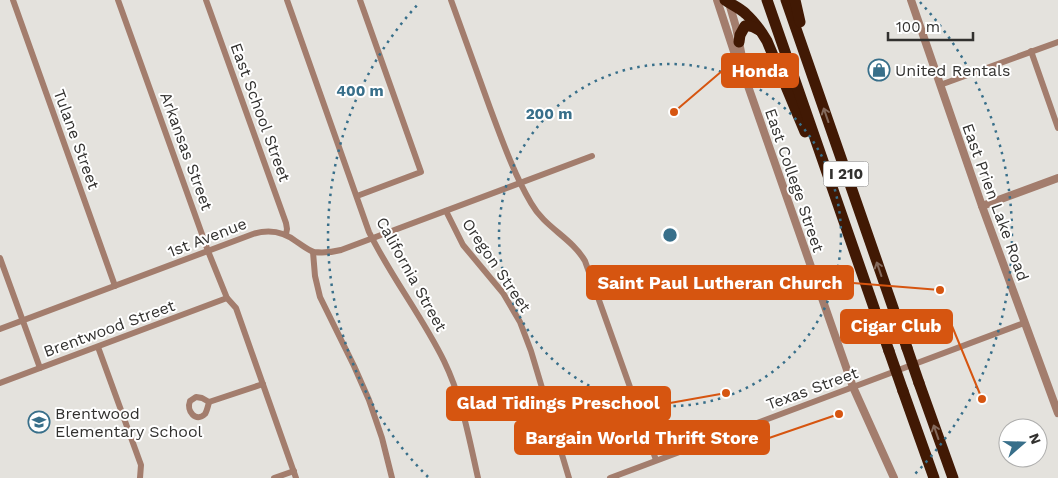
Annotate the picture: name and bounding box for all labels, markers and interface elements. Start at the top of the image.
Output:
scale bar [888,10,973,42]
text: 100 m [896,18,940,36]
street label: East School Street [227,40,295,184]
callout: Honda [722,54,798,87]
shop icon: United Rentals [867,58,891,82]
text: Honda [732,60,789,81]
place label: United Rentals [895,61,1010,80]
text: 400 m [336,82,384,100]
street label: Tulane Street [50,86,104,192]
street label: Arkansas Street [156,89,217,213]
text: 200 m [526,105,572,123]
street label: East College Street [761,106,828,255]
one-way arrow [821,108,830,123]
street label: East Prien Lake Road [958,121,1033,283]
road number: I 210 [824,162,868,186]
street label: 1st Avenue [165,214,249,261]
street label: California Street [372,214,451,335]
street label: Oregon Street [458,215,535,316]
centre of rings [661,226,679,244]
one-way arrow [874,261,884,277]
callout: Saint Paul Lutheran Church [587,266,853,299]
text: Saint Paul Lutheran Church [597,272,843,293]
street label: Brentwood Street [41,296,178,361]
callout: Cigar Club [841,310,952,343]
text: Cigar Club [850,315,942,336]
street label: Texas Street [764,363,861,414]
callout: Glad Tidings Preschool [447,387,670,420]
text: Glad Tidings Preschool [456,392,660,413]
place label: Brentwood Elementary School [55,404,203,441]
school or university icon: Brentwood Elementary School [27,410,51,434]
north arrow [998,418,1048,468]
callout: Bargain World Thrift Store [515,421,769,454]
one-way arrow [931,424,941,440]
text: Bargain World Thrift Store [525,427,759,448]
text: N [1026,431,1045,446]

